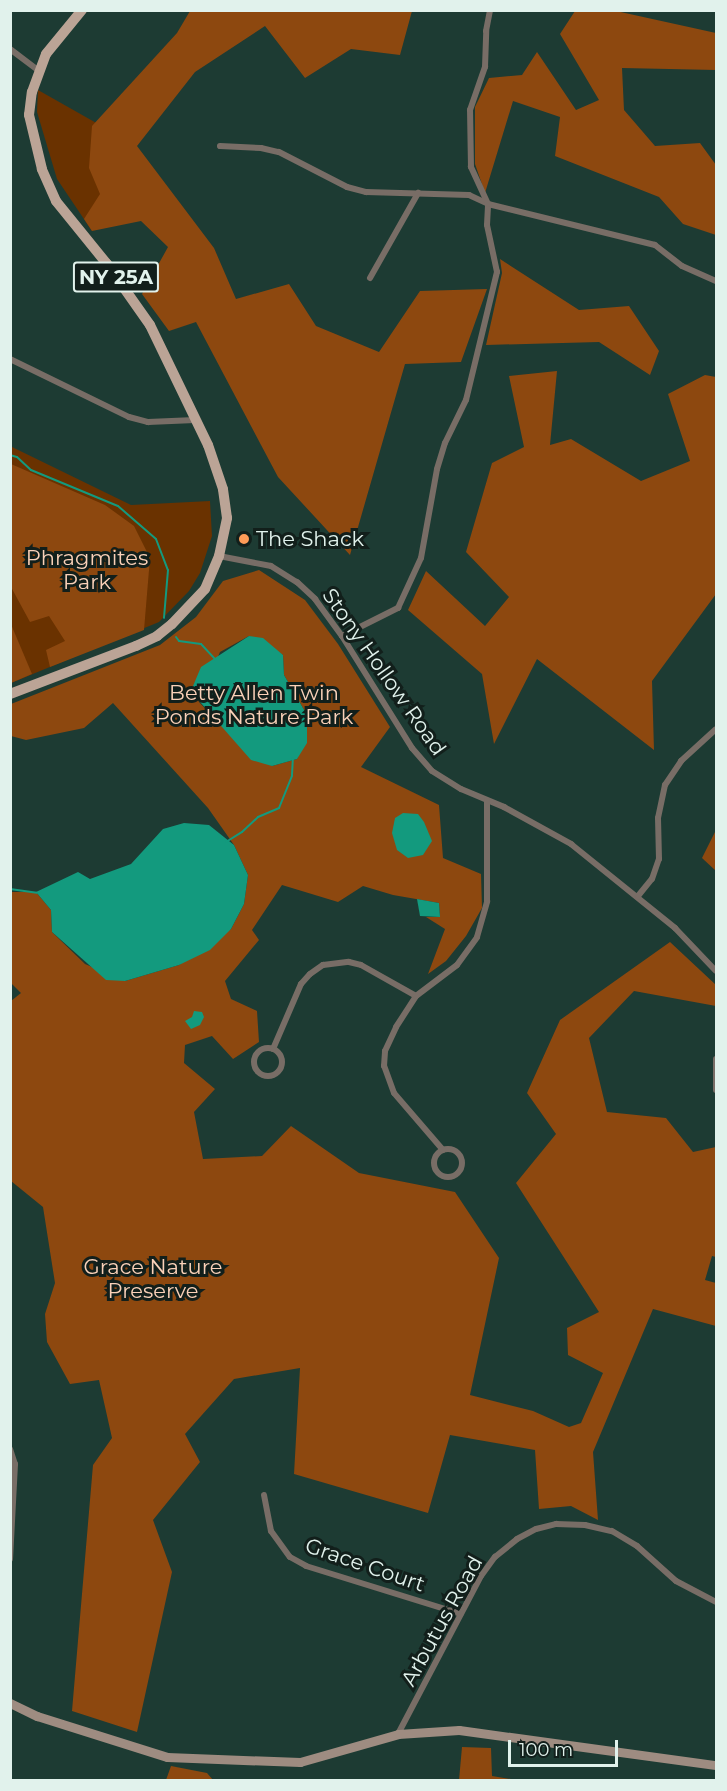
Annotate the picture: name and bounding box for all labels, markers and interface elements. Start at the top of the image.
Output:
road number: NY 25A [72,260,160,294]
place label: The Shack [256,526,364,552]
marker: The Shack [237,532,251,546]
park label: Phragmites Park [26,545,148,595]
street label: Stony Hollow Road [317,584,451,760]
park label: Betty Allen Twin Ponds Nature Park [155,680,353,730]
park label: Grace Nature Preserve [84,1254,222,1304]
street label: Grace Court [302,1533,428,1597]
street label: Arbutus Road [396,1551,488,1691]
scale bar [511,1728,620,1766]
text: 100 m [519,1739,573,1761]

